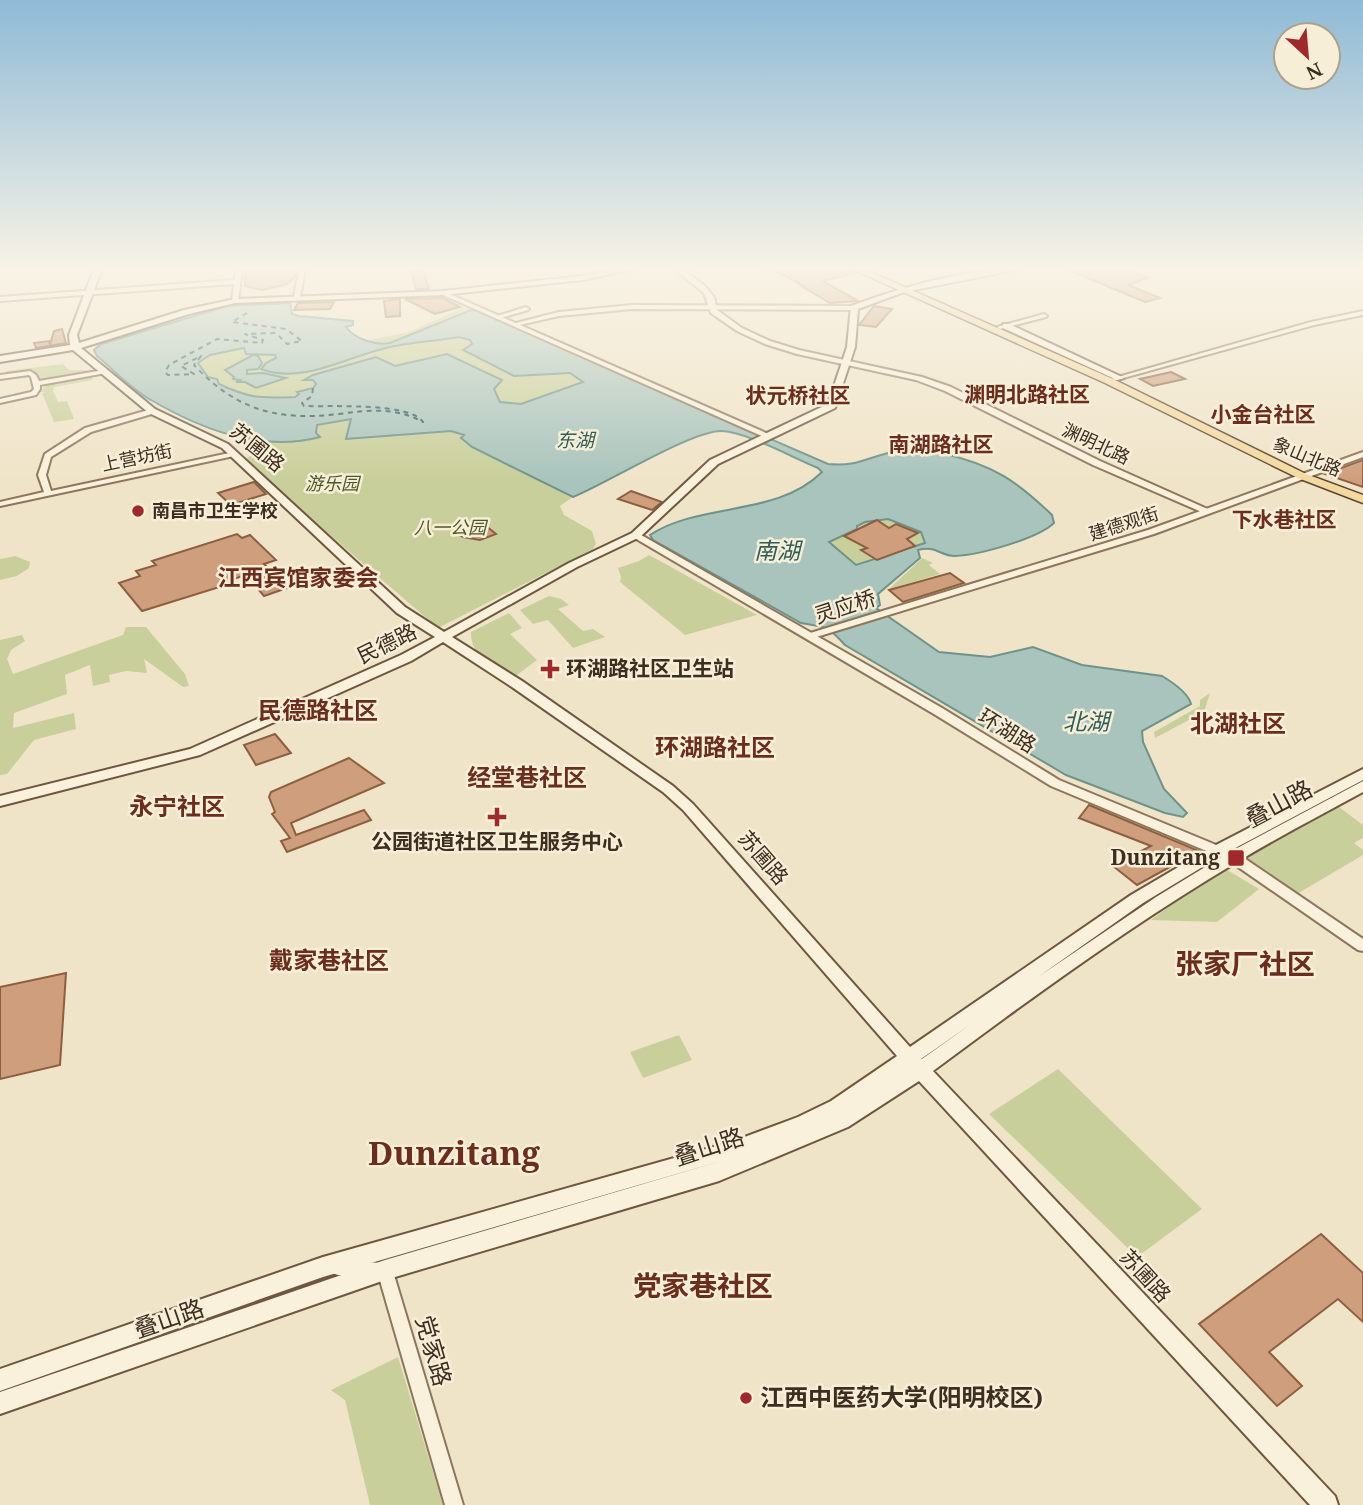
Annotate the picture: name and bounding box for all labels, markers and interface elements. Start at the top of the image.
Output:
north arrow [1272,21,1342,91]
text: N [1302,56,1327,86]
district label: 渊明北路社区 [964,380,1090,408]
district label: 状元桥社区 [746,381,851,409]
district label: 小金台社区 [1211,400,1316,428]
street label: 苏圃路 [224,417,291,478]
street label: 渊明北路 [1059,417,1134,469]
water label: 东湖 [556,427,597,453]
district label: 南湖路社区 [889,430,994,458]
street label: 象山北路 [1270,431,1345,481]
street label: 上营坊街 [99,438,175,476]
park label: 游乐园 [305,471,362,495]
place label: 南昌市卫生学校 [152,498,278,522]
street label: 建德观街 [1086,501,1162,546]
marker: 南昌市卫生学校 [130,503,146,519]
district label: 下水巷社区 [1232,505,1337,533]
park label: 八一公园 [414,515,489,539]
water label: 南湖 [754,534,803,566]
district label: 江西宾馆家委会 [218,561,379,593]
street label: 灵应桥 [810,583,879,629]
street label: 民德路 [352,617,421,669]
place label: 环湖路社区卫生站 [566,654,734,682]
marker: 环湖路社区卫生站 [540,659,560,679]
district label: 民德路社区 [258,693,378,726]
street label: 环湖路 [973,702,1042,759]
water label: 北湖 [1063,705,1112,737]
district label: 北湖社区 [1190,706,1286,739]
district label: 环湖路社区 [655,730,775,763]
district label: 经堂巷社区 [467,760,587,793]
street label: 叠山路 [1239,771,1318,834]
district label: 永宁社区 [129,789,225,822]
marker: 公园街道社区卫生服务中心 [487,807,507,827]
street label: 苏圃路 [733,824,795,890]
place label: 公园街道社区卫生服务中心 [371,827,623,855]
place label: Dunzitang [1111,843,1220,871]
marker: Dunzitang [1226,848,1246,868]
district label: 戴家巷社区 [269,943,389,976]
district label: 张家厂社区 [1175,944,1315,982]
street label: 叠山路 [669,1119,748,1172]
district label: Dunzitang [368,1130,541,1175]
street label: 苏圃路 [1114,1243,1177,1308]
district label: 党家巷社区 [633,1266,773,1304]
street label: 叠山路 [129,1290,208,1345]
street label: 党家路 [409,1311,460,1390]
place label: 江西中医药大学(阳明校区) [760,1380,1043,1413]
marker: 江西中医药大学(阳明校区) [738,1390,754,1406]

